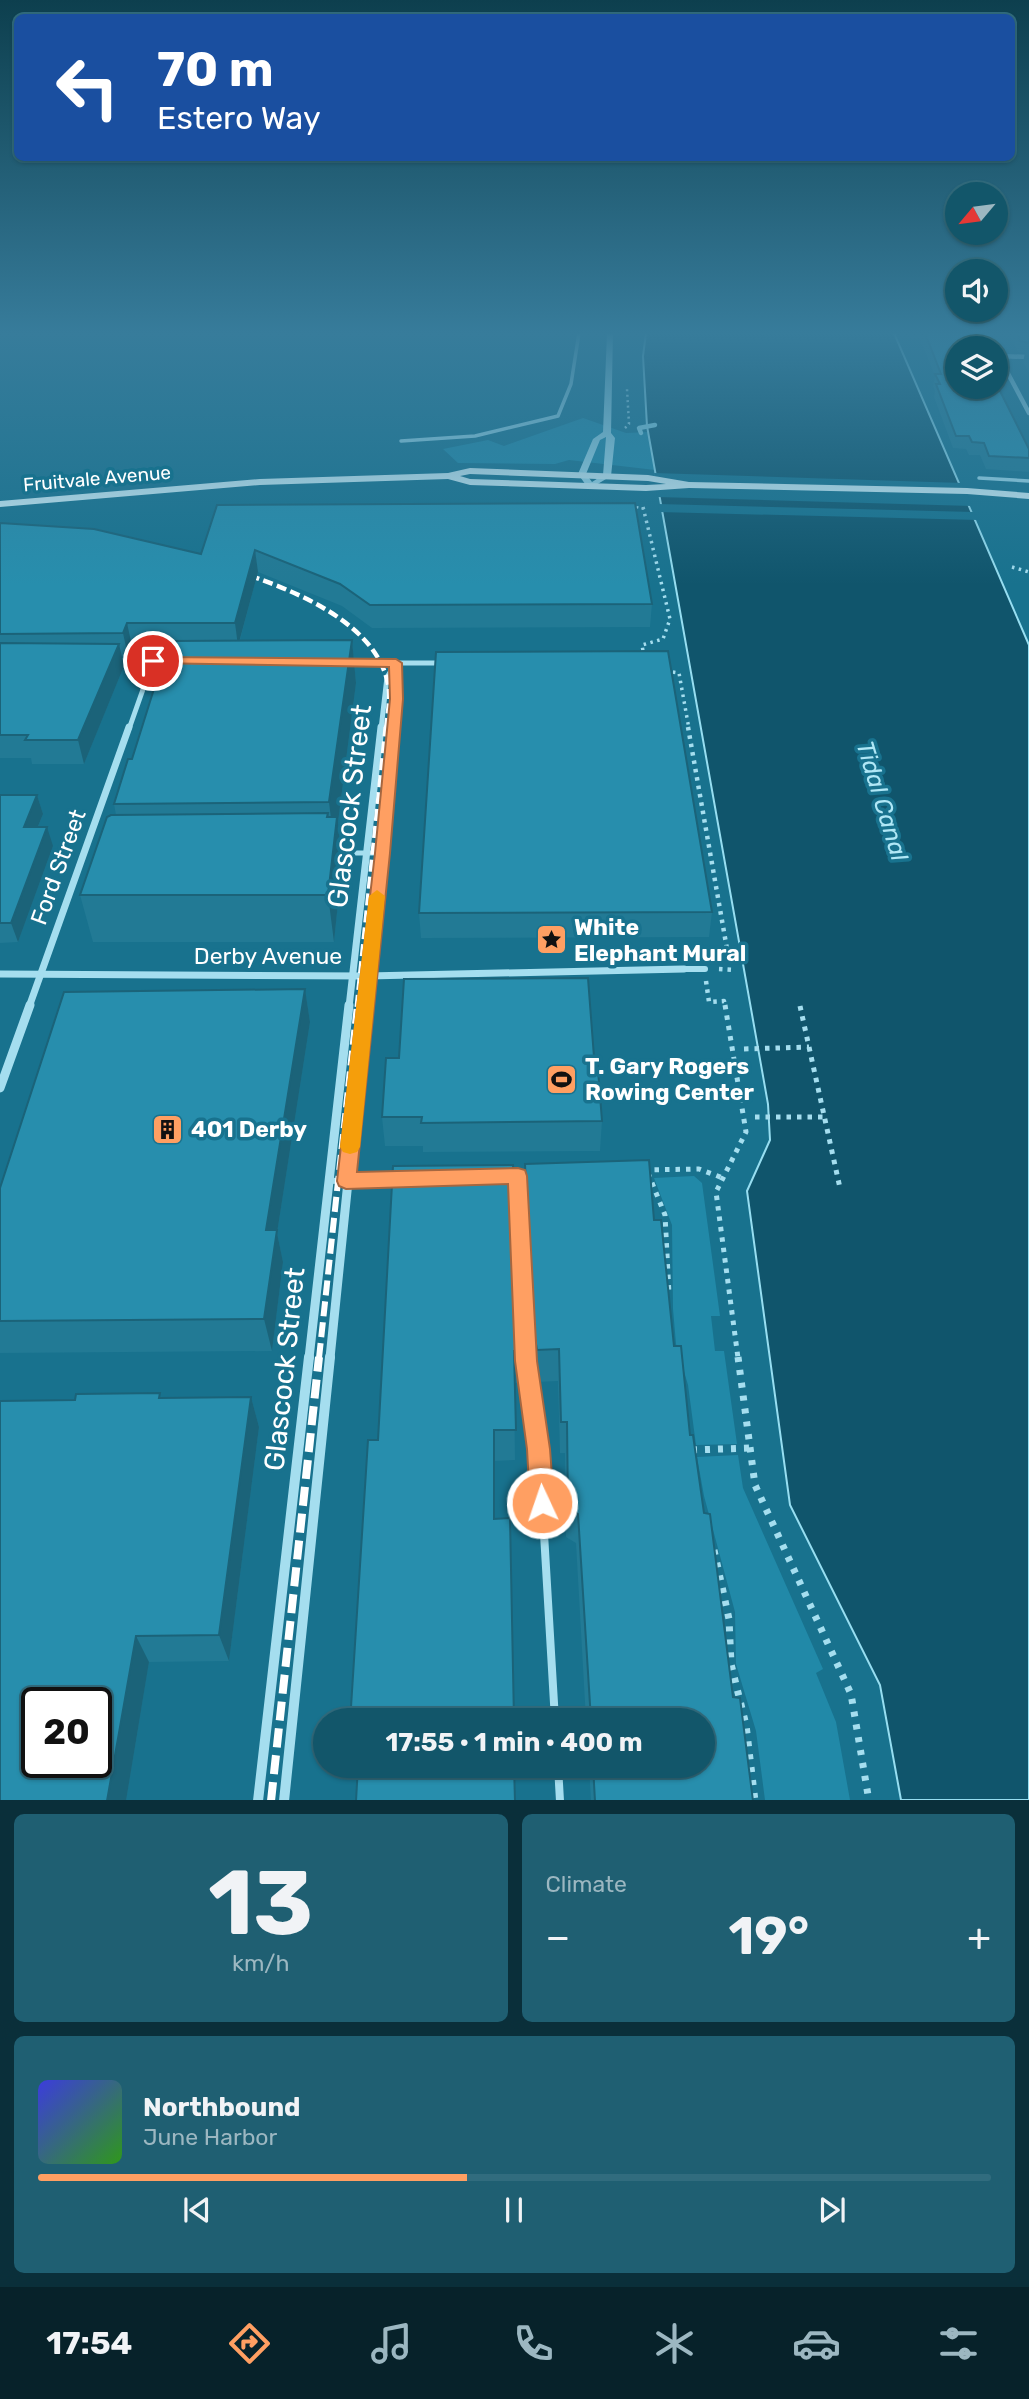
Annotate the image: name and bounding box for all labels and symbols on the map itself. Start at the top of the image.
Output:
north arrow [945,182,1008,245]
street label: Fruitvale Avenue [22,461,172,496]
pin [123,631,183,691]
street label: Glascock Street [321,702,378,910]
water label: Tidal Canal [851,738,914,865]
street label: Ford Street [24,806,92,928]
place label: White Elephant Mural [574,913,746,967]
place icon: White Elephant Mural [534,923,568,957]
street label: Derby Avenue [194,942,342,970]
place label: T. Gary Rogers Rowing Center [585,1052,754,1106]
sports icon: T. Gary Rogers Rowing Center [545,1062,579,1096]
building icon: 401 Derby [151,1112,185,1146]
place label: 401 Derby [191,1115,307,1143]
street label: Glascock Street [257,1266,312,1473]
position arrow [505,1466,579,1540]
speed limit sign: 20 [21,1687,112,1778]

